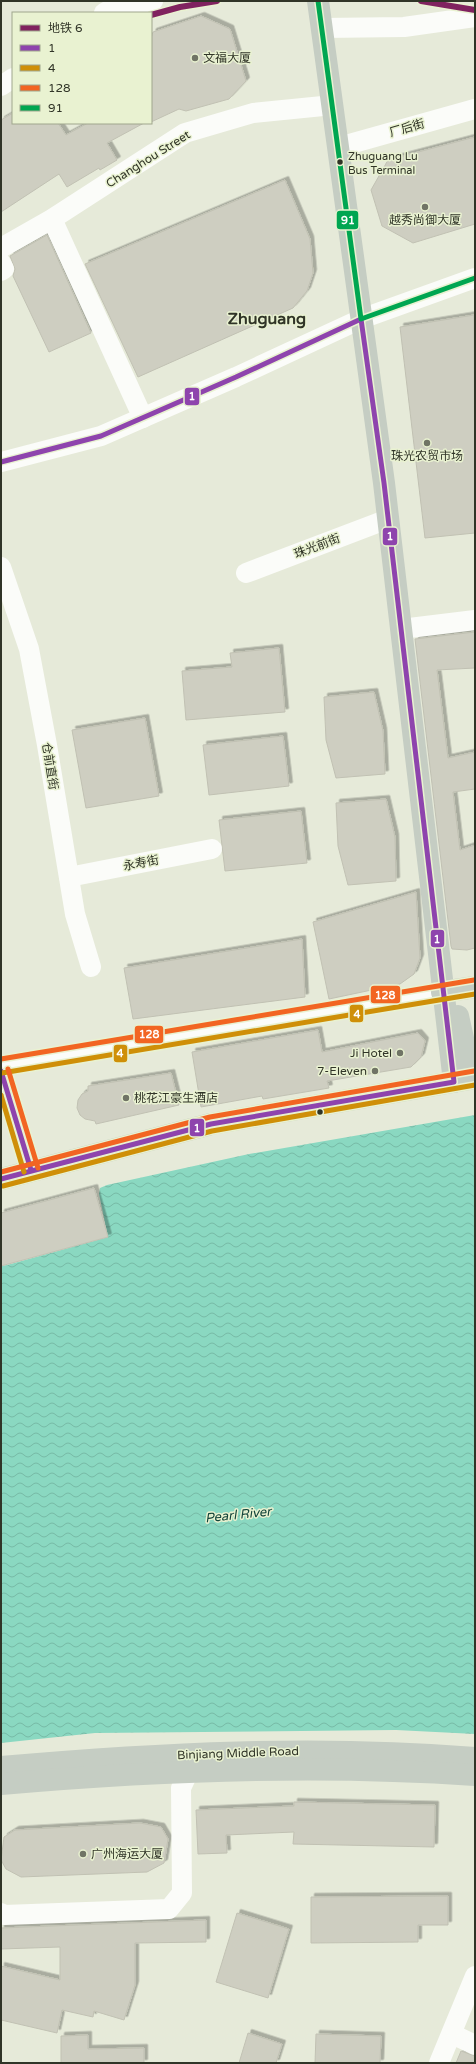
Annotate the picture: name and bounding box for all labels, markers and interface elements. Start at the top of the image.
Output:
legend [12,12,152,124]
text: 地铁 6 [48,21,83,35]
text: 1 [48,41,56,55]
place label: 文福大厦 [203,51,251,65]
marker: 文福大厦 [190,53,200,63]
text: 4 [48,61,56,75]
text: 128 [48,81,71,95]
text: 91 [48,101,63,115]
street label: 厂后街 [388,116,426,140]
street label: Changhou Street [103,127,193,191]
place label: Zhuguang Lu Bus Terminal [348,150,418,177]
marker: Zhuguang Lu Bus Terminal [335,157,345,167]
marker: 越秀尚御大厦 [420,202,430,212]
line badge: 91 [336,210,359,230]
place label: 越秀尚御大厦 [389,213,461,227]
text: 91 [341,214,355,227]
district label: Zhuguang [228,309,306,329]
line badge: 1 [184,387,200,406]
text: 1 [189,390,196,403]
marker: 珠光农贸市场 [422,438,432,448]
place label: 珠光农贸市场 [391,449,463,463]
line badge: 1 [382,527,398,546]
text: 1 [387,530,394,543]
street label: 珠光前街 [292,531,342,561]
street label: 仓前直街 [39,741,61,791]
street label: 永寿街 [122,853,160,873]
line badge: 1 [430,929,445,948]
text: 1 [434,933,441,946]
line badge: 128 [370,985,401,1004]
text: 128 [375,989,395,1002]
line badge: 4 [349,1004,364,1023]
text: 4 [354,1008,361,1021]
line badge: 128 [134,1025,164,1044]
text: 128 [139,1028,159,1041]
line badge: 4 [113,1044,128,1063]
place label: Ji Hotel [350,1046,392,1060]
text: 4 [117,1047,124,1060]
marker: Ji Hotel [395,1048,405,1058]
place label: 7-Eleven [317,1064,367,1078]
marker: 7-Eleven [370,1066,380,1076]
place label: 桃花江豪生酒店 [134,1091,218,1105]
marker: 桃花江豪生酒店 [121,1093,131,1103]
unlabelled marker [315,1107,325,1117]
line badge: 1 [189,1118,205,1137]
text: 1 [194,1122,201,1135]
water label: Pearl River [204,1503,274,1526]
street label: Binjiang Middle Road [177,1744,299,1762]
place label: 广州海运大厦 [91,1847,163,1861]
marker: 广州海运大厦 [78,1849,88,1859]

